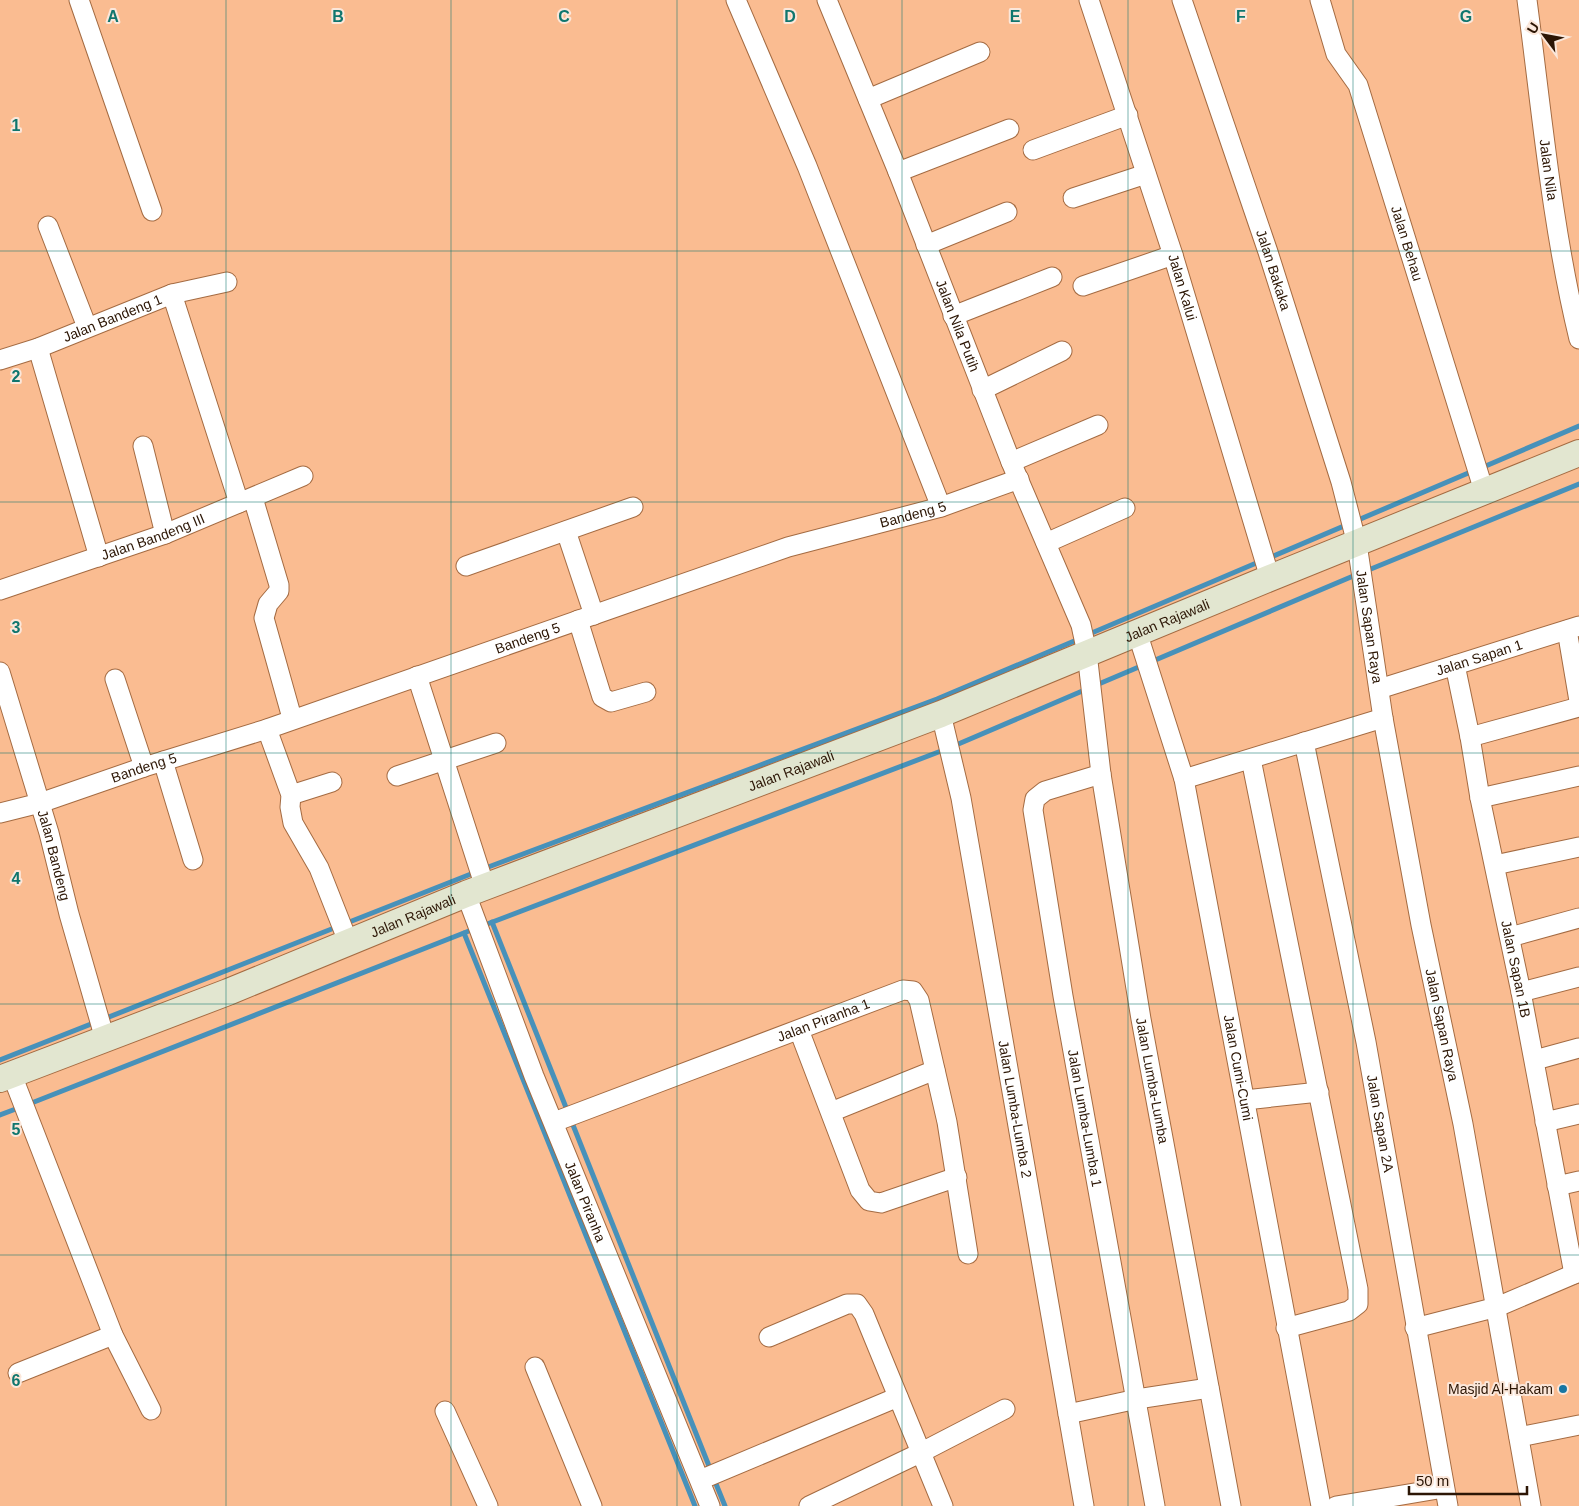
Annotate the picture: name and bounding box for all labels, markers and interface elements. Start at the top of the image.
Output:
text: A [107,8,119,25]
text: B [332,8,344,25]
text: C [558,8,570,25]
text: D [784,8,796,25]
text: E [1010,8,1021,25]
text: F [1236,8,1246,25]
text: G [1460,8,1472,25]
north arrow [1519,10,1569,60]
text: U [1524,20,1542,37]
text: 1 [12,117,21,134]
street label: Jalan Nila [1536,138,1561,202]
street label: Jalan Behau [1388,204,1426,283]
street label: Jalan Bakaka [1253,227,1294,313]
street label: Jalan Kalui [1165,252,1200,322]
street label: Jalan Nila Putih [933,277,983,374]
street label: Jalan Bandeng 1 [61,291,164,345]
text: 2 [12,368,21,385]
street label: Bandeng 5 [878,498,948,531]
street label: Jalan Bandeng III [99,510,207,563]
street label: Jalan Sapan Raya [1353,569,1386,685]
street label: Jalan Rajawali [1122,596,1212,645]
text: 3 [12,619,21,636]
street label: Bandeng 5 [493,619,562,657]
street label: Jalan Sapan 1 [1434,636,1524,679]
street label: Jalan Rajawali [746,747,836,794]
street label: Bandeng 5 [109,749,179,786]
street label: Jalan Bandeng [34,808,73,902]
text: 4 [12,870,21,887]
street label: Jalan Rajawali [368,891,458,940]
street label: Jalan Sapan 1B [1498,919,1534,1019]
street label: Jalan Sapan Raya [1422,967,1462,1083]
street label: Jalan Piranha 1 [775,995,872,1045]
street label: Jalan Cumi-Cumi [1221,1013,1256,1122]
street label: Jalan Lumba-Lumba [1133,1016,1172,1145]
street label: Jalan Lumba-Lumba 2 [995,1039,1035,1179]
street label: Jalan Lumba-Lumba 1 [1065,1048,1105,1188]
street label: Jalan Sapan 2A [1364,1073,1397,1174]
text: 5 [12,1121,21,1138]
street label: Jalan Piranha [562,1159,609,1244]
text: 6 [12,1372,21,1389]
place label: Masjid Al-Hakam [1448,1381,1553,1397]
marker: Masjid Al-Hakam [1557,1383,1569,1395]
scale bar [1409,1464,1526,1496]
text: 50 m [1416,1472,1449,1489]

